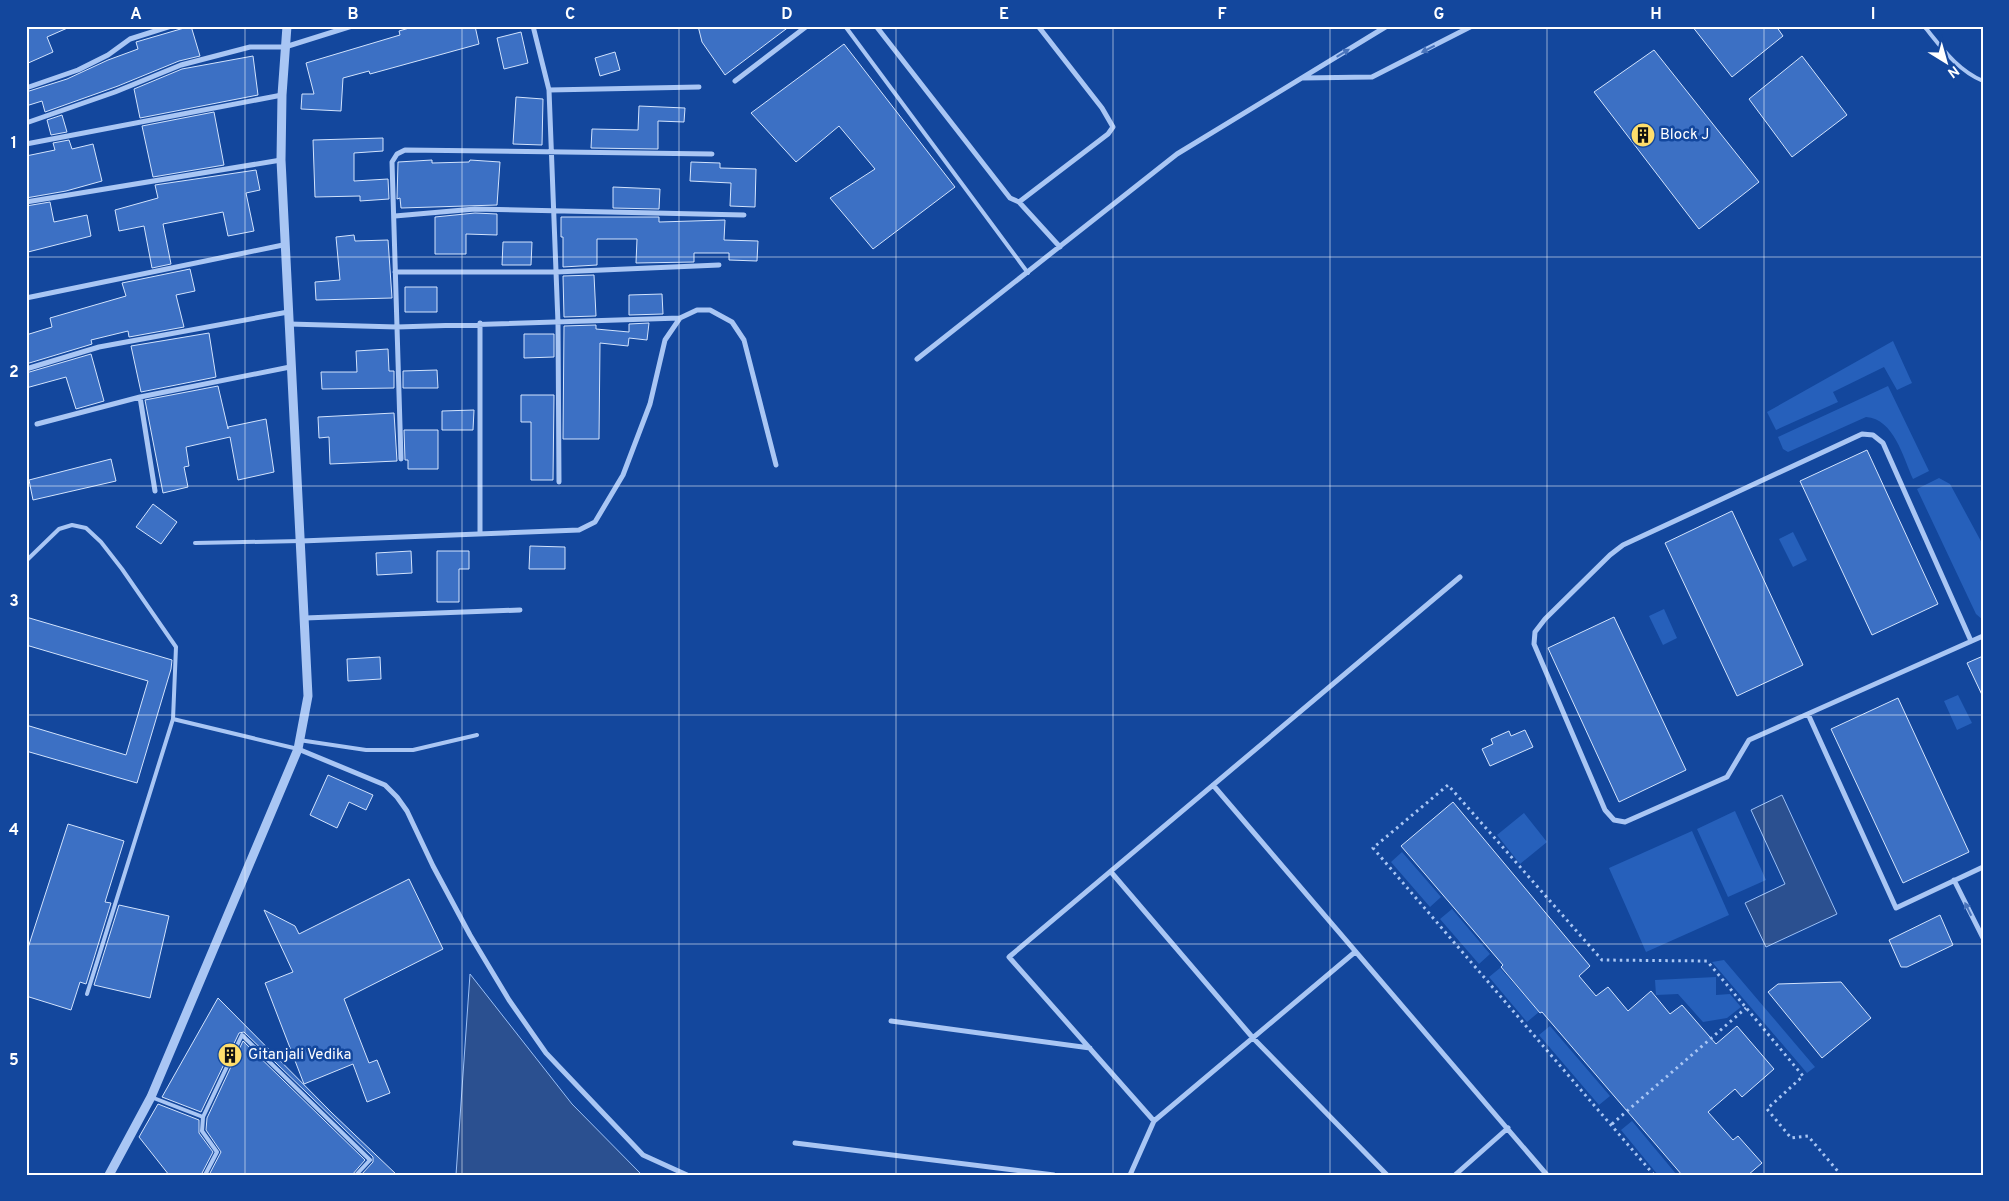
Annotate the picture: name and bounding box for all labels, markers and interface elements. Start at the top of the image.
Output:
text: A [130,5,142,25]
text: B [347,5,359,25]
text: C [565,5,575,25]
text: D [781,5,793,25]
text: E [999,5,1009,25]
text: F [1217,5,1227,25]
text: G [1434,5,1444,25]
text: H [1650,5,1662,25]
text: I [1871,5,1875,25]
north arrow [1922,38,1972,88]
one-way arrow [1421,45,1436,53]
one-way arrow [1337,49,1350,58]
text: N [1944,61,1962,81]
building icon: Block J [1630,122,1656,148]
place label: Block J [1660,126,1710,145]
text: 1 [11,134,17,154]
text: 2 [9,363,19,383]
text: 3 [9,592,19,612]
text: 4 [9,821,19,841]
one-way arrow [1964,902,1972,916]
building icon: Gitanjali Vedika [217,1042,243,1068]
place label: Gitanjali Vedika [248,1046,351,1065]
text: 5 [9,1051,19,1071]

